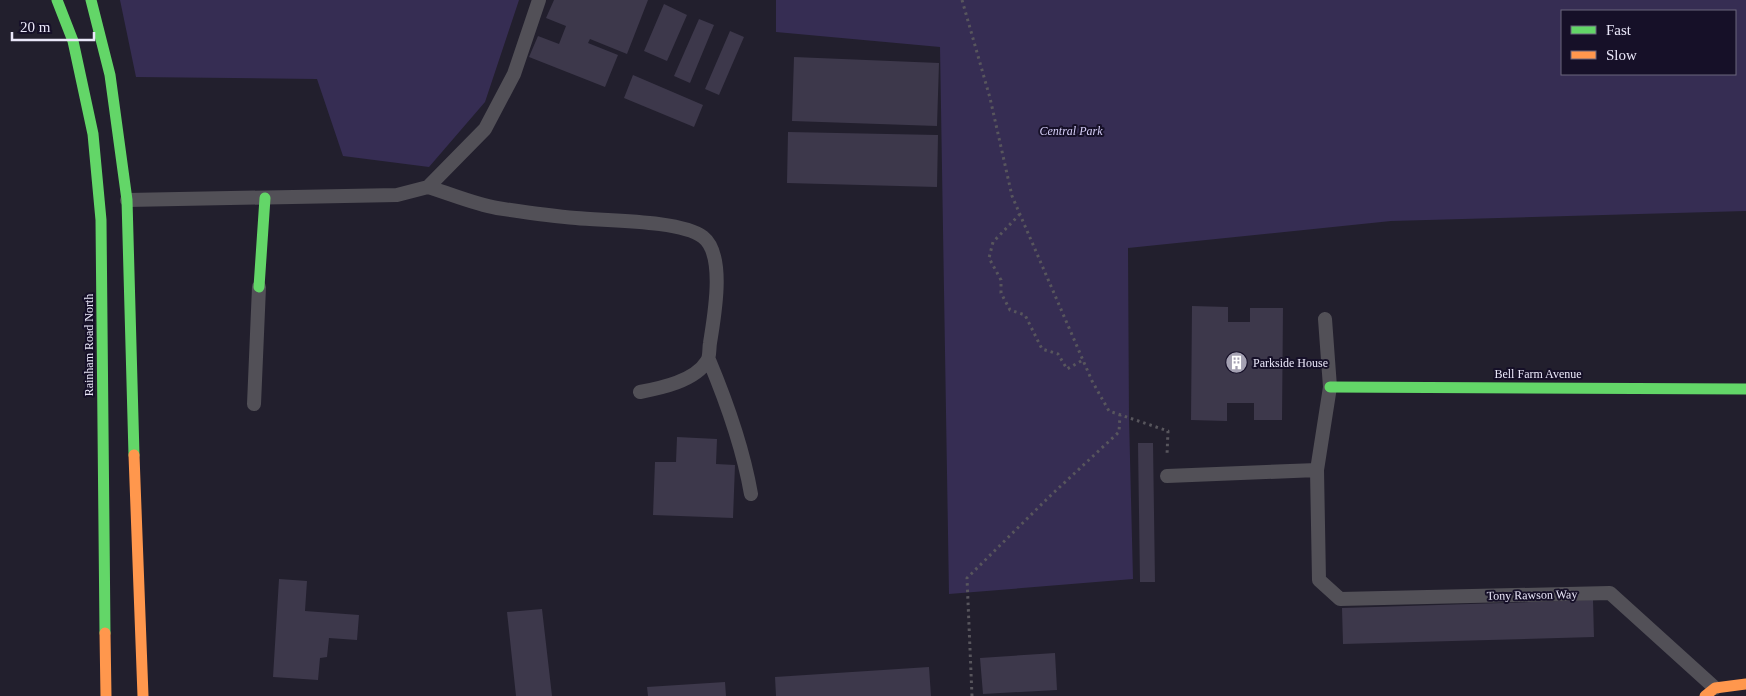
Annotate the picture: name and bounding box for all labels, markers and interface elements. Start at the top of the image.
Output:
scale bar [12,10,95,42]
legend [1561,10,1736,75]
text: 20 m [20,19,51,35]
text: Fast [1606,22,1632,38]
text: Slow [1606,47,1637,63]
park label: Central Park [1040,124,1103,138]
street label: Rainham Road North [82,294,96,396]
building icon: Parkside House [1225,351,1249,375]
place label: Parkside House [1253,356,1328,370]
street label: Bell Farm Avenue [1494,367,1582,381]
street label: Tony Rawson Way [1487,587,1577,603]

